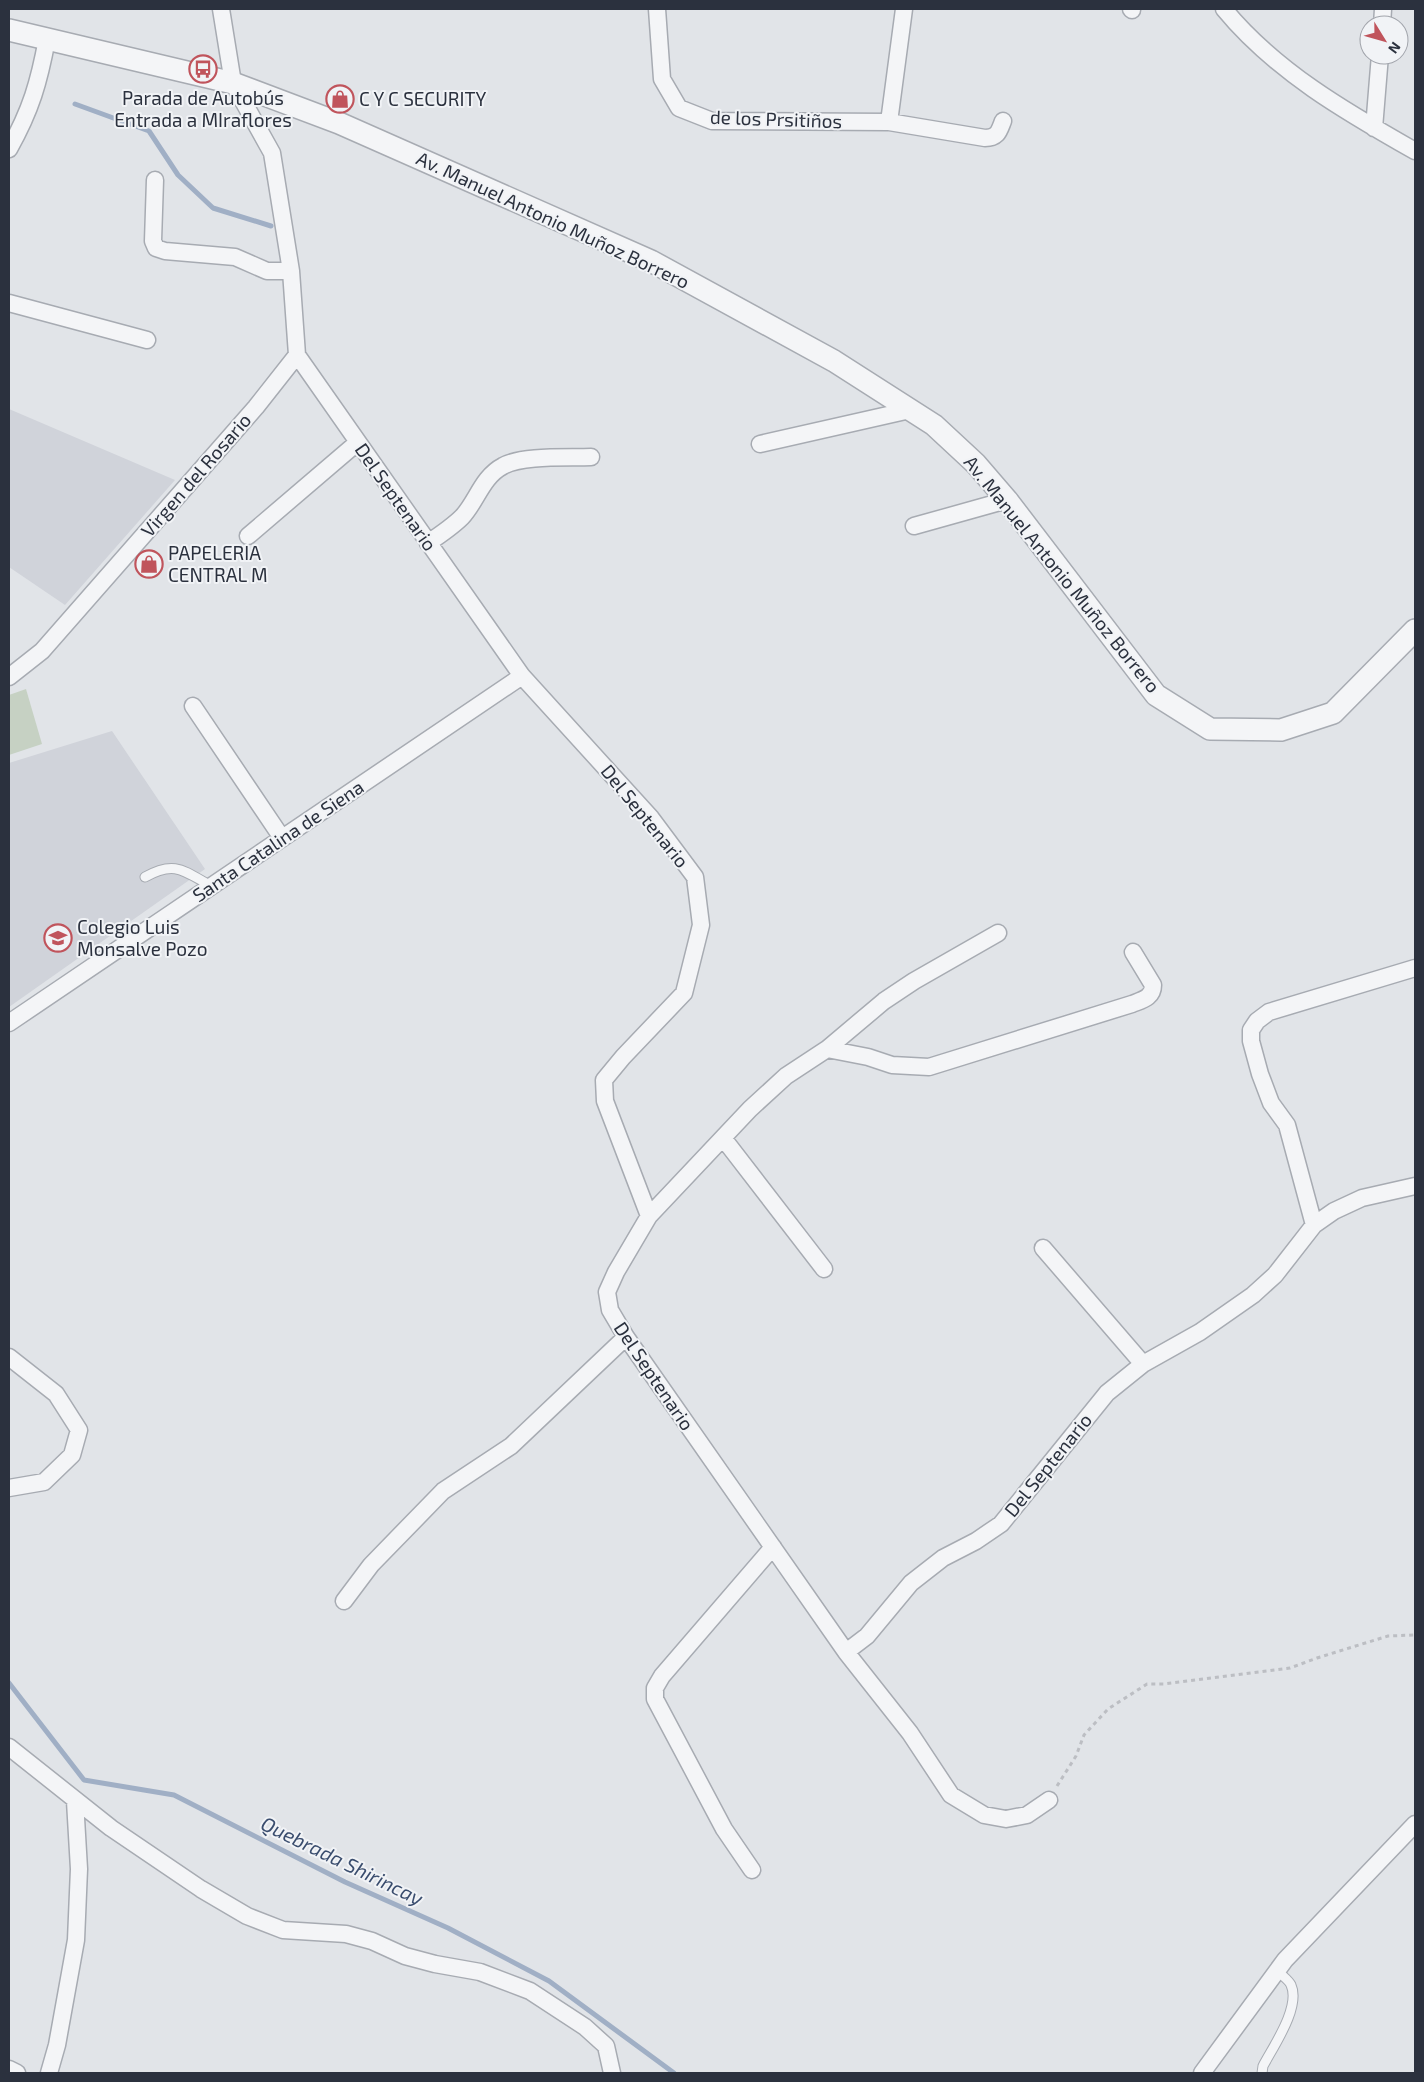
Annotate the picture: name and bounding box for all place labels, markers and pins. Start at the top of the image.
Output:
bus stop icon: Parada de Autobús Entrada a MIraflores [188,54,218,84]
shop icon: C Y C SECURITY [325,84,355,114]
place label: Parada de Autobús Entrada a MIraflores [114,86,292,131]
place label: C Y C SECURITY [359,87,487,110]
place label: PAPELERIA CENTRAL M [168,541,268,586]
shop icon: PAPELERIA CENTRAL M [134,549,164,579]
place label: Colegio Luis Monsalve Pozo [77,915,208,960]
school or university icon: Colegio Luis Monsalve Pozo [43,923,73,953]

